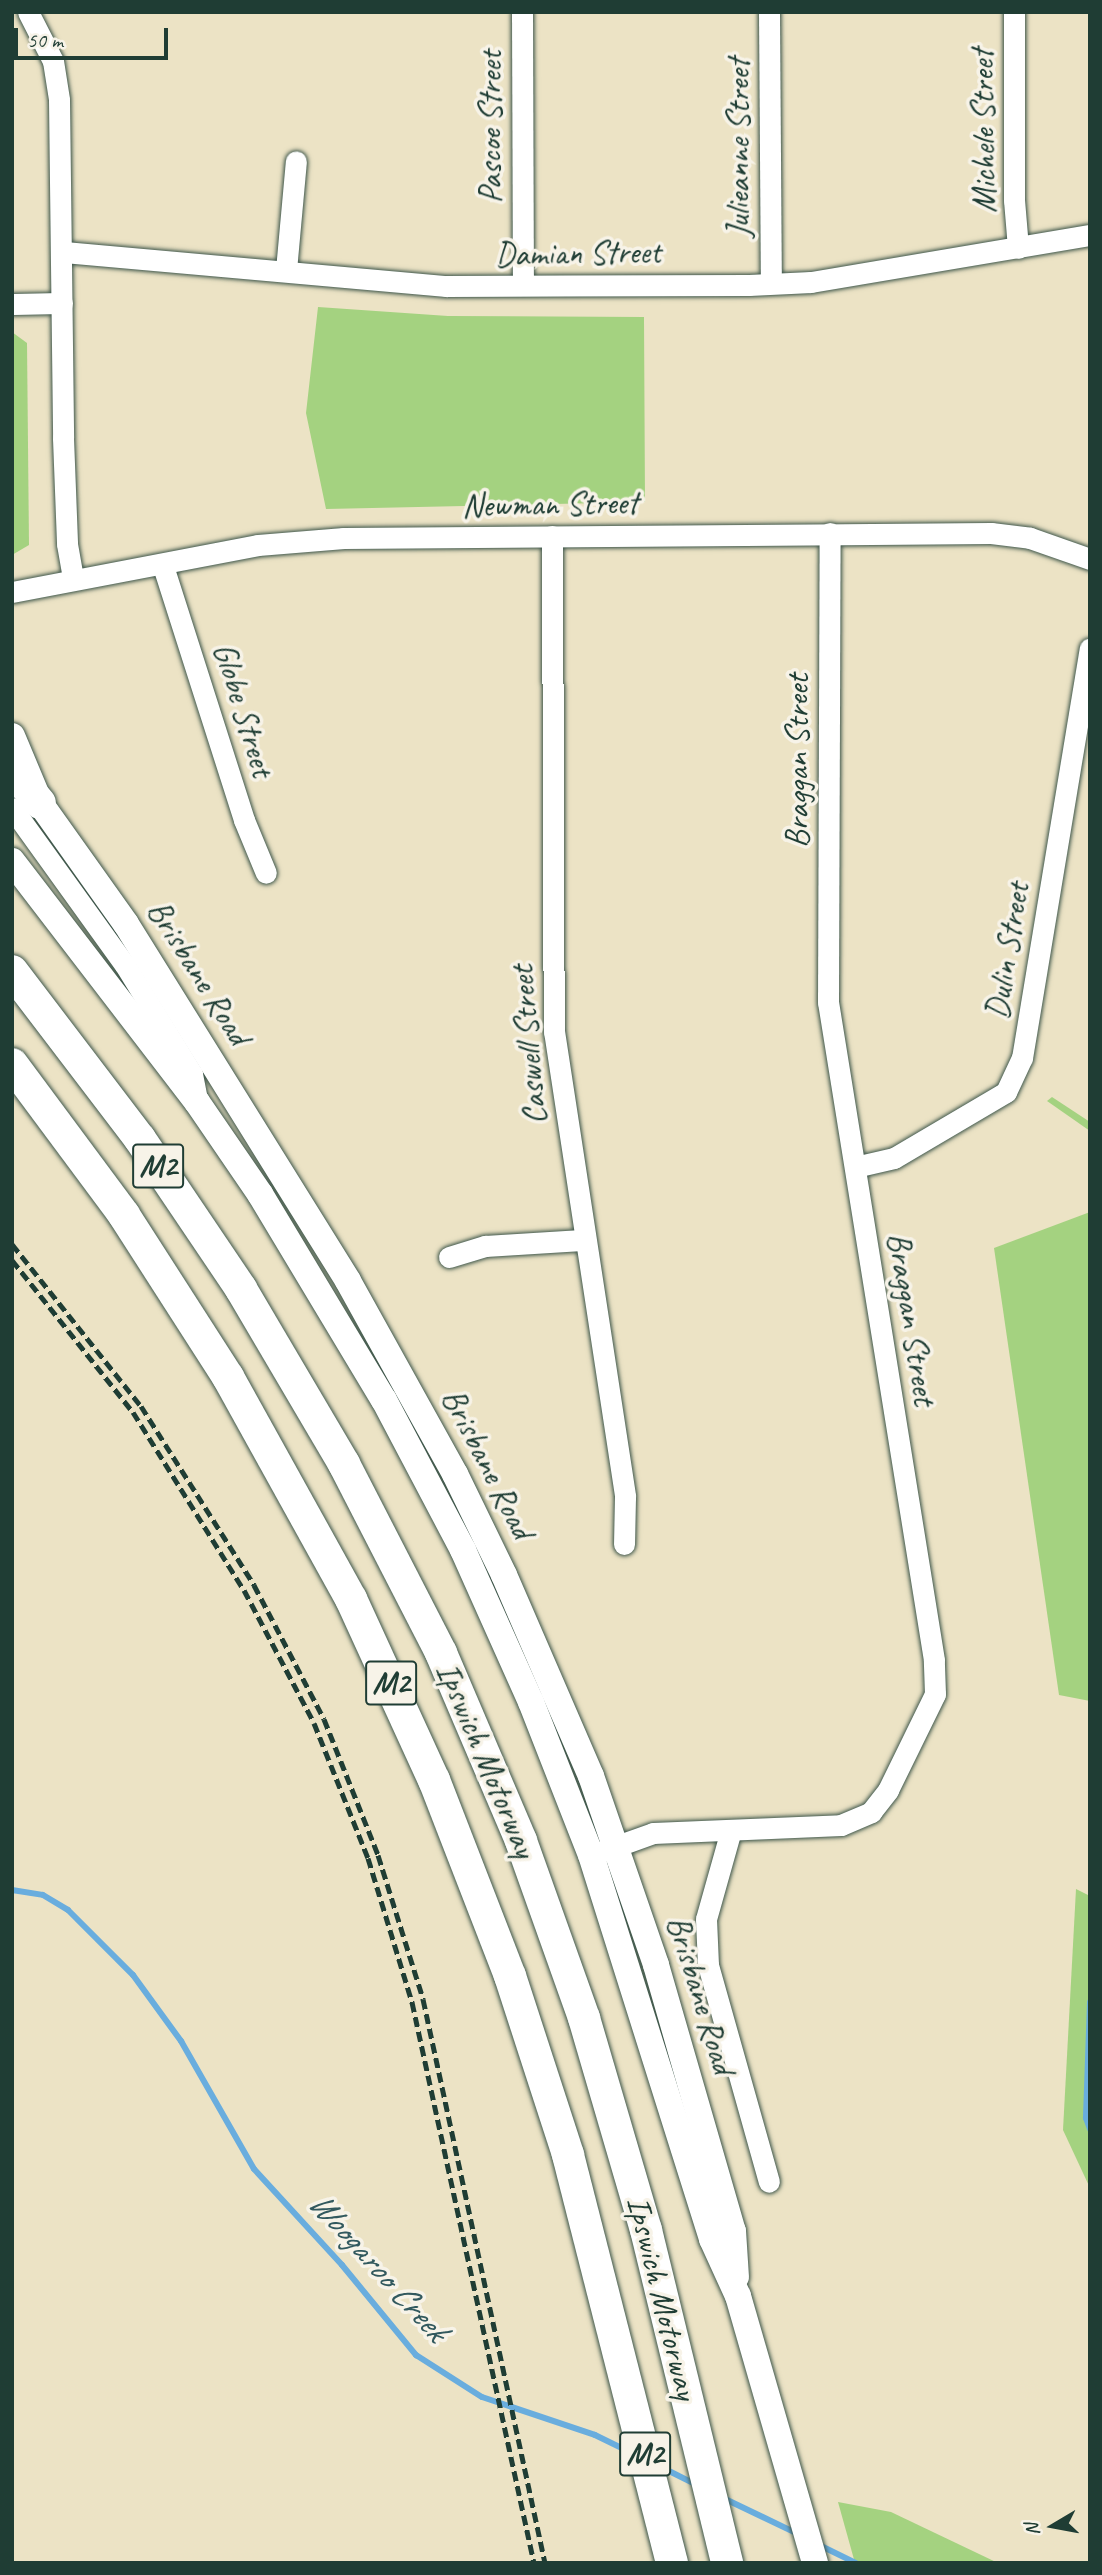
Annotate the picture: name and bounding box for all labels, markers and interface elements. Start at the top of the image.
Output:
scale bar [18,14,172,58]
text: 50 m [27,27,63,53]
street label: Michele Street [963,49,1005,213]
street label: Pascoe Street [471,50,511,204]
street label: Julieanne Street [719,58,759,238]
street label: Damian Street [494,233,662,275]
street label: Newman Street [462,484,638,526]
street label: Globe Street [204,638,282,782]
street label: Braggan Street [778,674,818,848]
street label: Dulin Street [978,880,1038,1022]
street label: Brisbane Road [138,893,258,1053]
street label: Caswell Street [502,964,556,1126]
road number: M2 [132,1138,184,1195]
street label: Braggan Street [878,1230,944,1408]
street label: Brisbane Road [432,1382,542,1546]
road number: M2 [365,1654,417,1712]
street label: Ipswich Motorway [427,1657,545,1863]
street label: Brisbane Road [657,1911,743,2079]
water label: Woogaroo Creek [300,2182,456,2350]
street label: Ipswich Motorway [618,2193,706,2403]
road number: M2 [619,2426,671,2482]
north arrow [1018,2491,1088,2561]
text: N [1019,2522,1045,2538]

